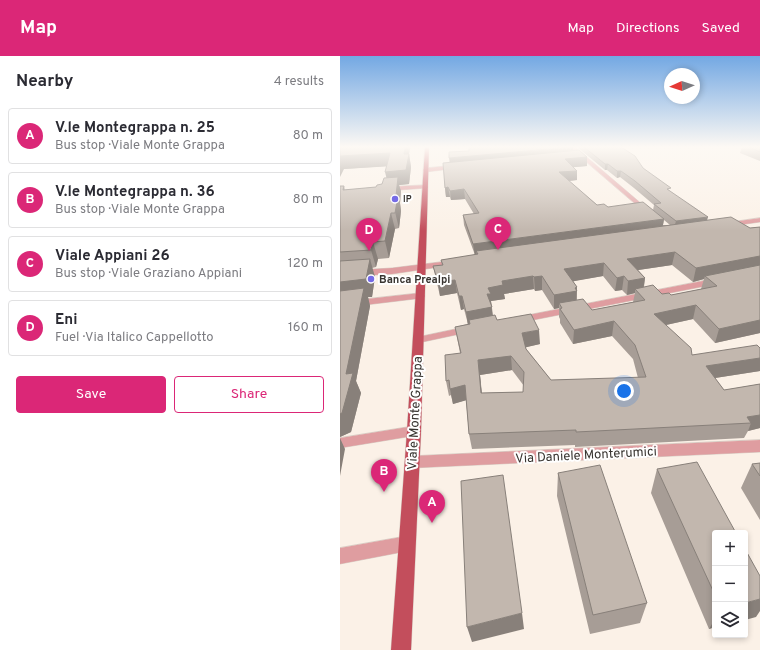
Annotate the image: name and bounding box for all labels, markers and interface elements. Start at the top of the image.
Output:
text: Map [20,16,57,40]
text: Map [568,20,594,37]
text: Directions [616,20,680,37]
text: Saved [702,20,740,37]
north arrow [664,68,700,104]
text: Nearby [16,71,73,93]
text: 4 results [274,74,324,90]
text: V.le Montegrappa n. 25 [55,119,215,138]
text: A [25,128,35,144]
text: 80 m [293,128,323,144]
text: Bus stop · Viale Monte Grappa [55,138,225,154]
text: V.le Montegrappa n. 36 [55,183,215,202]
text: B [26,192,34,208]
text: 80 m [293,192,323,208]
marker: IP [390,194,400,204]
place label: IP [403,194,412,205]
text: Bus stop · Viale Monte Grappa [55,202,225,218]
pin: C [485,217,511,250]
pin: D [356,218,382,251]
text: Viale Appiani 26 [55,247,170,266]
text: C [26,256,34,272]
text: 120 m [288,256,323,272]
text: Bus stop · Viale Graziano Appiani [55,266,242,282]
place label: Banca Prealpi [379,273,450,287]
marker: Banca Prealpi [366,274,376,284]
text: Eni [55,311,77,330]
text: D [25,320,35,336]
text: 160 m [288,320,323,336]
text: Fuel · Via Italico Cappellotto [55,330,214,346]
street label: Viale Monte Grappa [405,356,427,470]
button: Save [16,376,166,413]
button: Share [174,376,324,413]
your location [614,381,634,401]
street label: Via Daniele Monterumici [515,444,657,468]
pin: B [371,459,397,492]
pin: A [419,490,445,523]
map controls [712,530,748,638]
button: + [712,530,748,566]
button: − [712,566,748,602]
button: layers [712,602,748,638]

